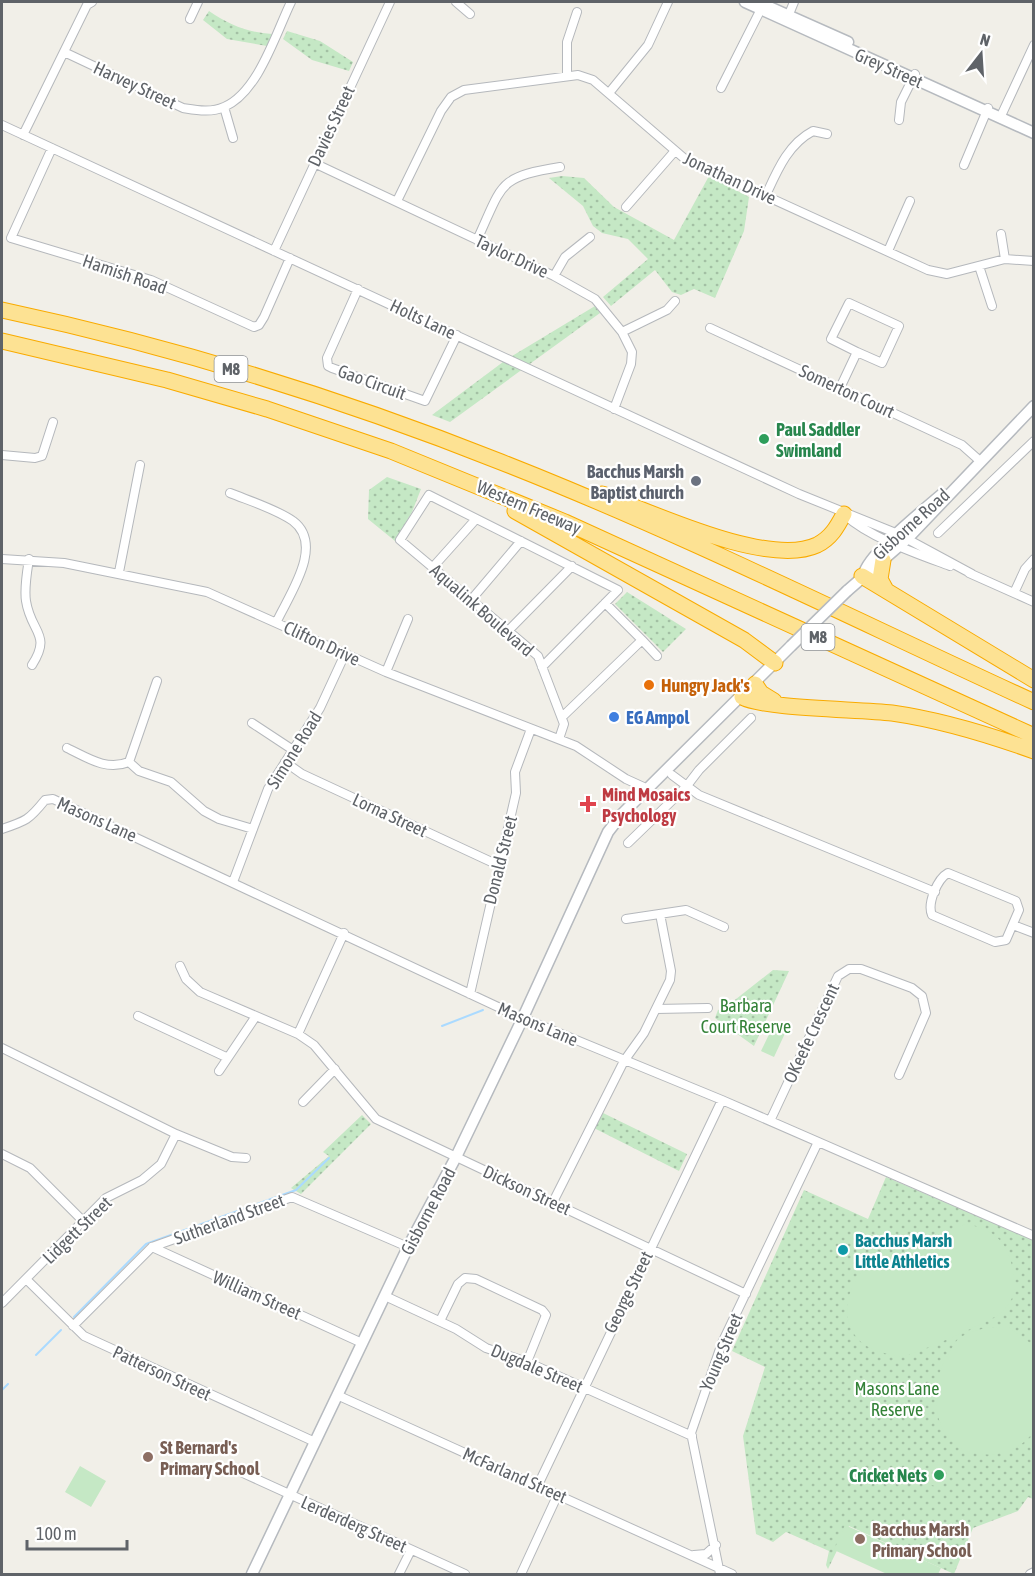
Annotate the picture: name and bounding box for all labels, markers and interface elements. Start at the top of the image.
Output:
north arrow [951,24,1011,84]
text: N [978,30,993,50]
street label: Grey Street [852,44,926,92]
street label: Harvey Street [90,57,180,113]
street label: Davies Street [303,82,359,170]
street label: Jonathan Drive [680,147,780,209]
street label: Taylor Drive [472,230,552,282]
street label: Hamish Road [80,250,170,298]
street label: Holts Lane [387,295,459,343]
road number: M8 [214,356,248,382]
street label: Gao Circuit [335,360,409,404]
street label: Somerton Court [796,360,898,422]
place label: Paul Saddler Swimland [776,419,861,461]
marker: Paul Saddler Swimland [757,432,771,446]
place label: Bacchus Marsh Baptist church [587,461,684,503]
marker: Bacchus Marsh Baptist church [689,474,703,488]
street label: Western Freeway [474,476,584,538]
street label: Gisborne Road [868,484,954,564]
street label: Aqualink Boulevard [426,559,538,661]
street label: Clifton Drive [281,616,363,670]
road number: M8 [802,624,834,650]
place label: Hungry Jack's [661,675,750,696]
marker: Hungry Jack's [642,678,656,692]
place label: EG Ampol [626,707,689,728]
street label: Simone Road [262,708,326,792]
marker: EG Ampol [607,710,621,724]
place label: Mind Mosaics Psychology [602,784,691,826]
street label: Lorna Street [349,789,431,841]
street label: Masons Lane [54,792,140,846]
marker: Mind Mosaics Psychology [579,795,597,813]
street label: Donald Street [479,813,521,907]
street label: OKeefe Crescent [779,980,843,1086]
park label: Barbara Court Reserve [701,995,791,1037]
street label: Masons Lane [495,998,581,1050]
street label: Dickson Street [480,1161,574,1219]
street label: Gisborne Road [396,1164,460,1258]
street label: Sutherland Street [171,1189,287,1249]
street label: Lidgett Street [38,1192,116,1268]
place label: Bacchus Marsh Little Athletics [855,1230,953,1272]
marker: Bacchus Marsh Little Athletics [836,1243,850,1257]
street label: George Street [599,1248,657,1336]
street label: William Street [210,1266,304,1324]
street label: Young Street [695,1310,747,1394]
street label: Dugdale Street [488,1339,586,1397]
street label: Patterson Street [110,1341,214,1405]
park label: Masons Lane Reserve [854,1378,940,1420]
place label: St Bernard's Primary School [160,1437,260,1479]
street label: McFarland Street [460,1443,570,1507]
marker: St Bernard's Primary School [141,1450,155,1464]
place label: Cricket Nets [849,1465,928,1486]
marker: Cricket Nets [932,1468,946,1482]
street label: Lerderderg Street [298,1491,410,1557]
scale bar [27,1513,128,1551]
place label: Bacchus Marsh Primary School [872,1519,972,1561]
text: 100 m [36,1523,77,1544]
marker: Bacchus Marsh Primary School [853,1532,867,1546]

